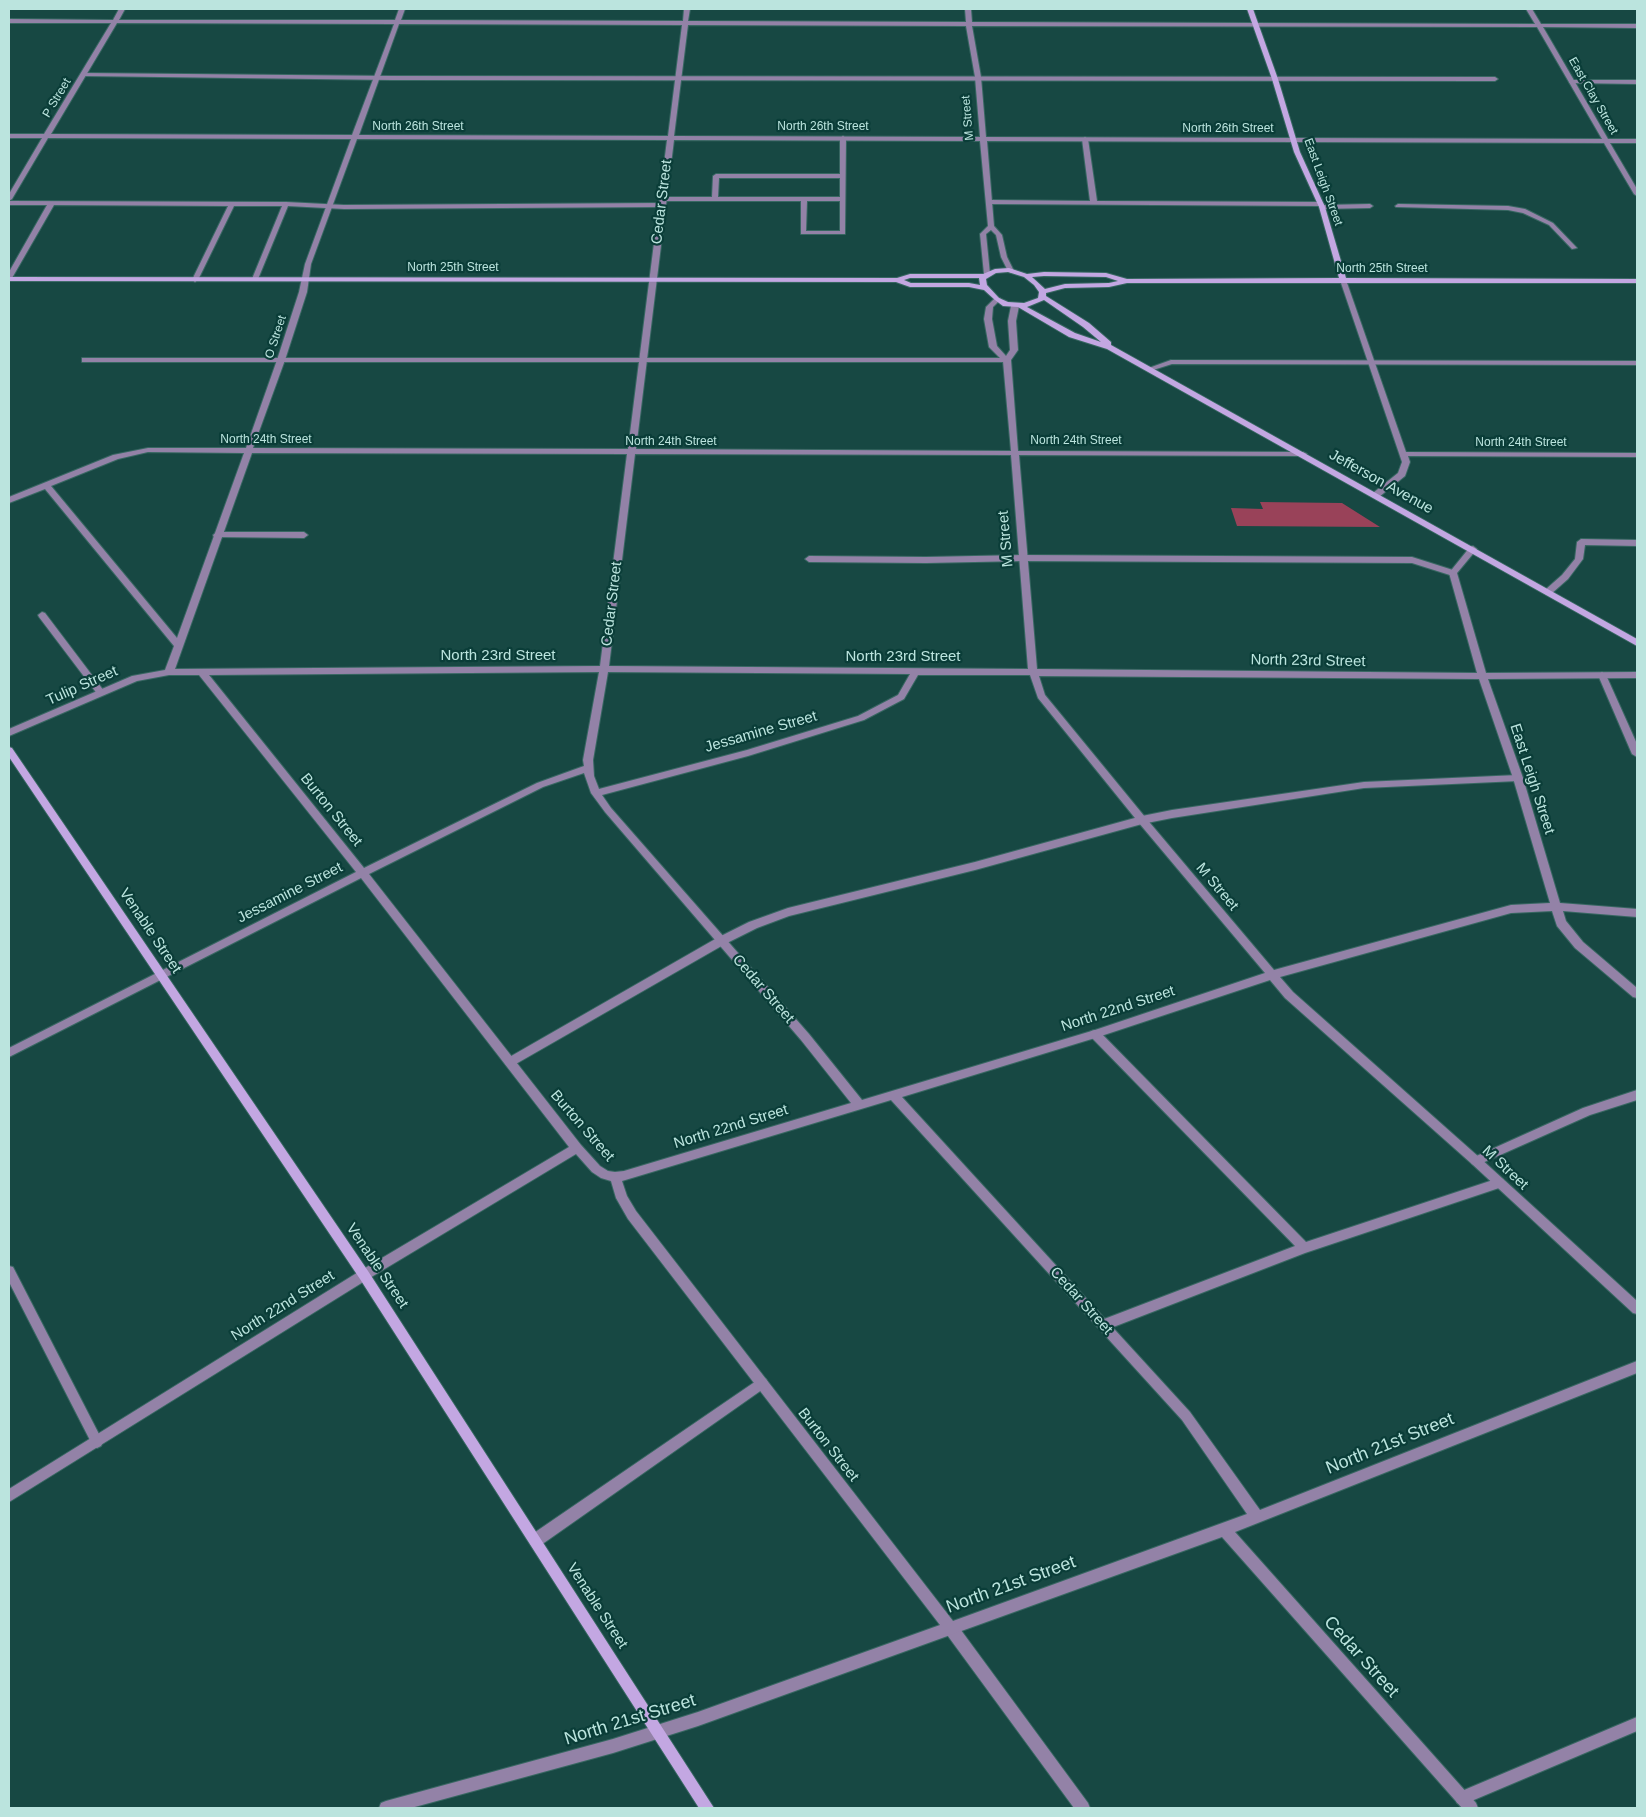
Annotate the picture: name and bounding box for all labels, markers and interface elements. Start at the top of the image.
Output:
street label: East Clay Street [1565,55,1621,137]
street label: P Street [40,76,74,120]
street label: M Street [959,95,977,141]
street label: North 26th Street [372,120,464,134]
street label: North 26th Street [777,120,869,134]
street label: North 26th Street [1182,122,1274,136]
street label: East Leigh Street [1300,136,1346,228]
street label: Cedar Street [648,159,676,245]
street label: North 25th Street [407,261,499,275]
street label: North 25th Street [1336,262,1428,276]
street label: O Street [262,314,290,360]
street label: North 24th Street [220,433,312,447]
street label: North 24th Street [1030,434,1122,448]
street label: North 24th Street [625,435,717,449]
street label: North 24th Street [1475,436,1567,450]
street label: Jefferson Avenue [1326,446,1436,518]
street label: M Street [995,510,1017,568]
street label: Cedar Street [598,561,626,647]
street label: North 23rd Street [440,647,556,665]
street label: North 23rd Street [845,648,961,666]
street label: North 23rd Street [1250,651,1366,671]
street label: Tulip Street [44,662,120,710]
street label: Jessamine Street [703,707,819,757]
street label: East Leigh Street [1506,721,1558,837]
street label: Burton Street [296,770,366,850]
street label: Jessamine Street [234,859,346,927]
street label: M Street [1192,860,1242,914]
street label: Venable Street [115,885,185,977]
street label: Cedar Street [728,951,798,1027]
street label: North 22nd Street [1059,982,1177,1036]
street label: Burton Street [546,1087,618,1165]
street label: North 22nd Street [672,1101,790,1153]
street label: M Street [1478,1142,1532,1194]
street label: Venable Street [342,1220,412,1312]
street label: Cedar Street [1046,1263,1116,1339]
street label: North 22nd Street [228,1267,338,1345]
street label: Burton Street [794,1405,862,1485]
street label: North 21st Street [1323,1409,1457,1479]
street label: North 21st Street [943,1552,1079,1618]
street label: Venable Street [563,1560,631,1652]
street label: Cedar Street [1319,1612,1403,1702]
street label: North 21st Street [562,1690,698,1750]

